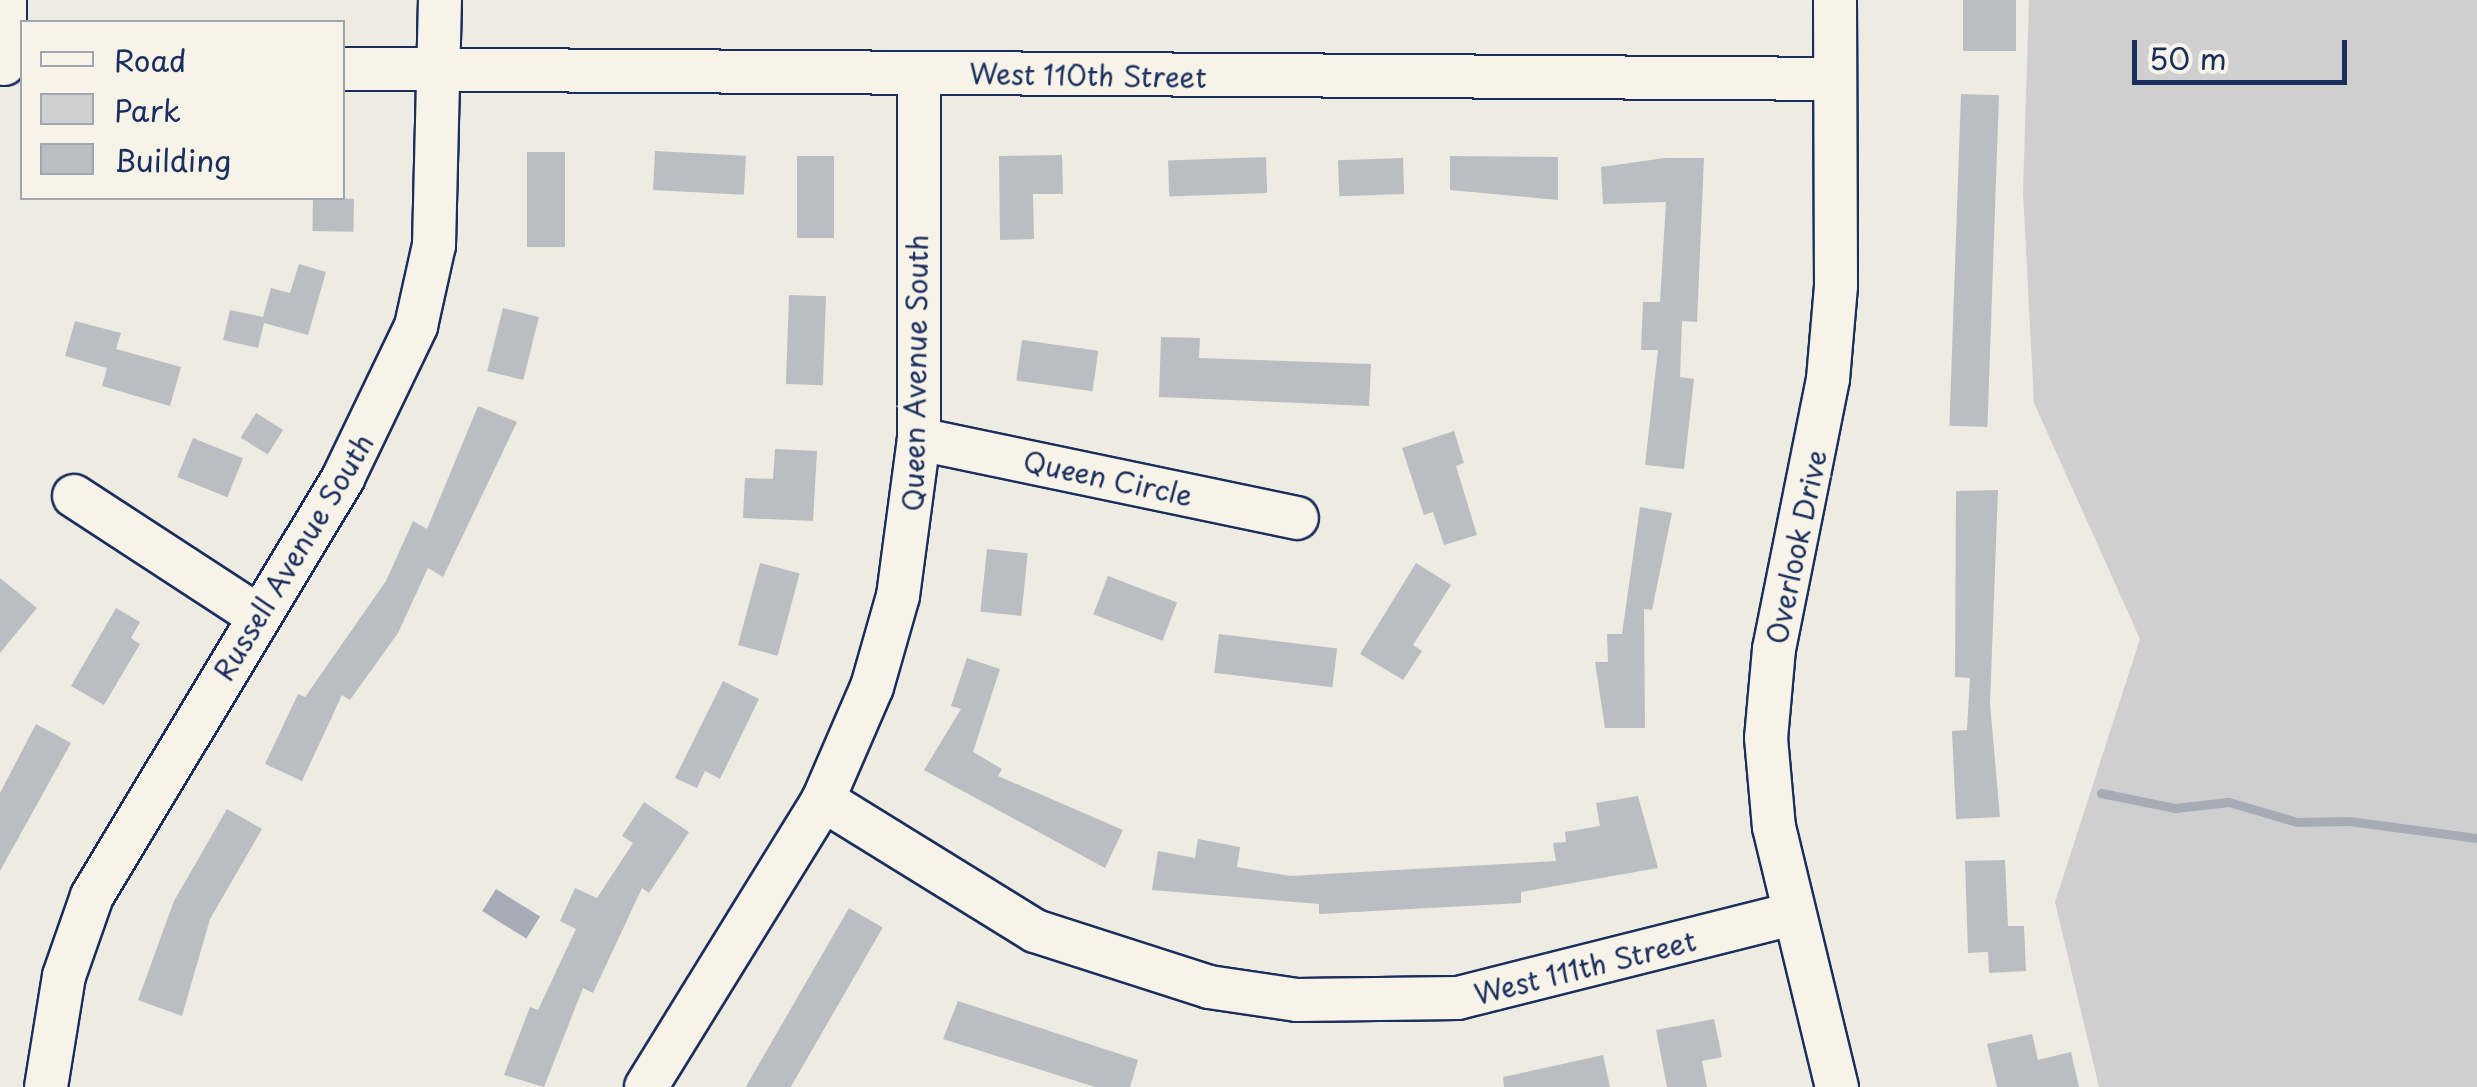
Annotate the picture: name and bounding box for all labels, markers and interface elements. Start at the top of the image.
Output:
legend [20,20,345,200]
scale bar [2137,20,2352,82]
text: 50 m [2149,35,2227,80]
text: Road [114,37,187,82]
street label: West 110th Street [969,56,1207,94]
text: Park [114,87,181,132]
text: Building [114,137,231,182]
street label: Queen Avenue South [896,234,934,512]
street label: Russell Avenue South [206,427,380,687]
street label: Queen Circle [1018,443,1198,513]
street label: Overlook Drive [1759,446,1833,648]
street label: West 111th Street [1469,923,1701,1011]

